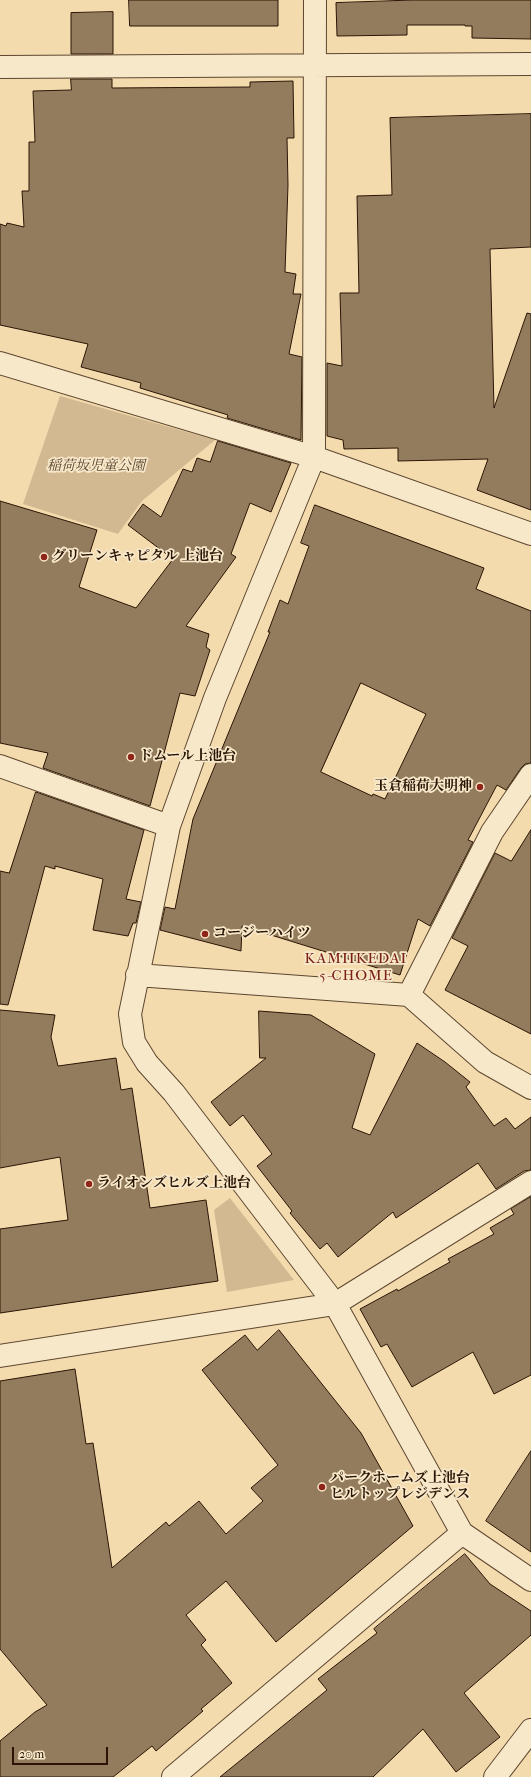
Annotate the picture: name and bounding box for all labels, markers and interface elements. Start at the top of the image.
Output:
park label: 稲荷坂児童公園 [47,459,145,475]
place label: グリーンキャピタル 上池台 [52,549,223,565]
marker: グリーンキャピタル 上池台 [39,552,49,562]
place label: ドムール上池台 [139,749,236,765]
marker: ドムール上池台 [126,752,136,762]
place label: 玉倉稲荷大明神 [374,779,472,795]
marker: 玉倉稲荷大明神 [475,782,485,792]
place label: コージーハイツ [213,926,311,942]
marker: コージーハイツ [200,929,210,939]
district label: KAMIIKEDAI 5-CHOME [305,950,407,985]
place label: ライオンズヒルズ上池台 [97,1176,251,1192]
marker: ライオンズヒルズ上池台 [84,1179,94,1189]
place label: パークホームズ上池台 ヒルトップレジデンス [330,1471,470,1504]
marker: パークホームズ上池台 ヒルトップレジデンス [317,1482,327,1492]
scale bar [14,1739,110,1765]
text: 20 m [19,1747,44,1761]

